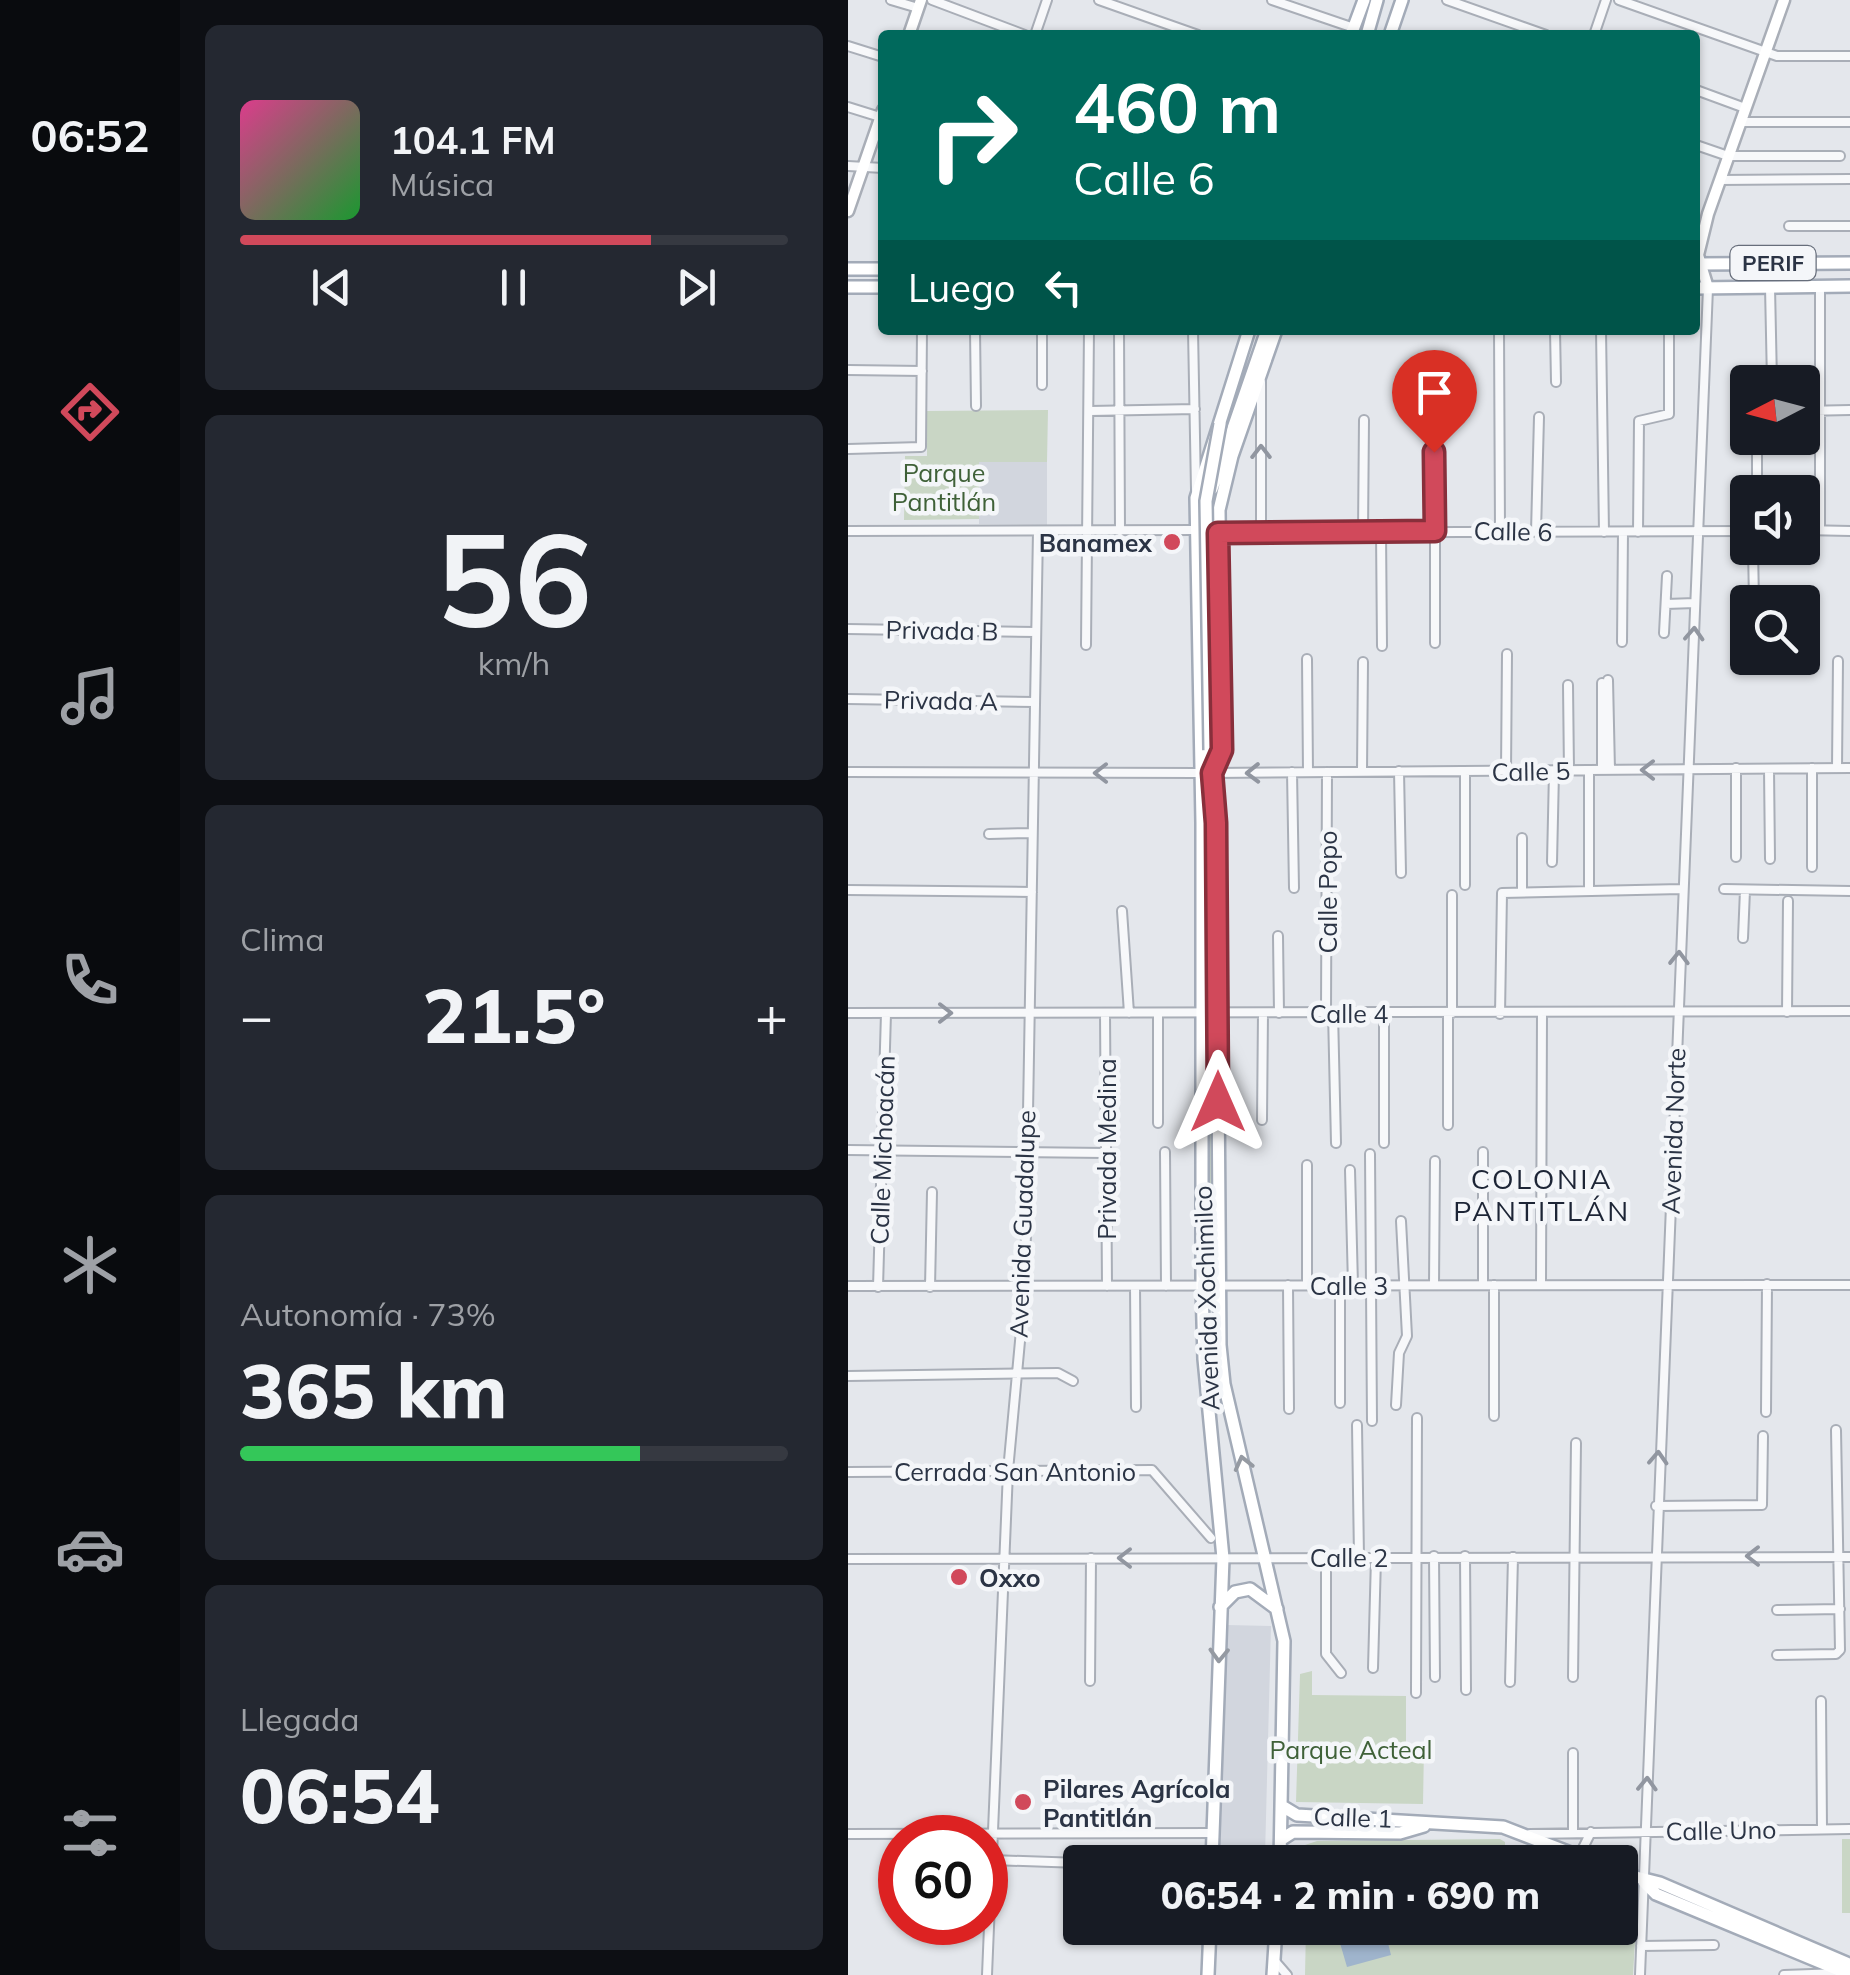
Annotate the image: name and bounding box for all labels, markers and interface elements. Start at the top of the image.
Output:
text: 460 m [1073,63,1281,151]
icon: right [908,70,1038,200]
text: 06:52 [30,107,150,163]
text: 104.1 FM [390,116,556,164]
text: Calle 6 [1073,150,1215,206]
text: Música [390,164,494,204]
road number: PERIF [1730,246,1816,280]
icon: previous [304,260,359,315]
icon: pause [486,260,541,315]
icon: next [669,260,724,315]
icon: left [1036,260,1091,315]
text: Luego [908,264,1016,312]
pin [1392,350,1477,453]
icon: arrive [1407,365,1462,420]
north arrow [1730,365,1820,455]
map controls [1730,365,1820,675]
icon: directions [55,377,125,447]
one-way arrow [1250,443,1272,458]
park label: Parque Pantitlán [892,457,996,517]
button: sound [1730,475,1820,565]
text: 56 [436,496,592,660]
street label: Calle 6 [1473,515,1553,547]
place label: Banamex [1039,527,1152,558]
marker: Banamex [1161,531,1183,553]
button: search [1730,585,1820,675]
street label: Privada B [885,614,999,646]
one-way arrow [1683,625,1704,641]
text: km/h [478,643,550,683]
icon: music [55,661,125,731]
street label: Privada A [884,684,998,716]
street label: Calle 5 [1491,755,1571,787]
one-way arrow [1640,759,1656,781]
one-way arrow [1245,762,1260,784]
one-way arrow [1092,763,1108,784]
street label: Calle Popo [1312,831,1343,953]
text: Clima [240,919,324,959]
icon: phone [55,945,125,1015]
one-way arrow [1669,950,1690,966]
text: 21.5° [422,968,606,1062]
text: − [240,981,273,1050]
text: + [755,981,788,1050]
street label: Calle 4 [1310,998,1388,1029]
one-way arrow [938,1002,954,1024]
street label: Avenida Norte [1655,1047,1691,1215]
position arrow [1166,1050,1270,1154]
street label: Calle Michoacán [863,1055,901,1245]
street label: Privada Medina [1091,1058,1122,1240]
street label: Avenida Guadalupe [1003,1109,1041,1339]
district label: COLONIA PANTITLÁN [1453,1161,1631,1228]
street label: Avenida Xochimilco [1187,1185,1225,1411]
icon: climate [55,1230,125,1300]
street label: Calle 3 [1310,1270,1388,1301]
text: Autonomía · 73% [240,1294,496,1334]
text: 365 km [240,1343,508,1437]
one-way arrow [1647,1450,1668,1466]
one-way arrow [1234,1455,1255,1472]
street label: Cerrada San Antonio [894,1456,1136,1487]
icon: car [55,1514,125,1584]
street label: Calle 2 [1310,1542,1388,1573]
one-way arrow [1745,1545,1760,1567]
one-way arrow [1117,1547,1132,1569]
place label: Oxxo [979,1562,1041,1593]
marker: Oxxo [948,1566,970,1588]
one-way arrow [1208,1648,1229,1664]
text: Llegada [240,1699,359,1739]
park label: Parque Acteal [1270,1734,1432,1765]
text: 06:54 [240,1748,440,1842]
place label: Pilares Agrícola Pantitlán [1043,1773,1231,1833]
one-way arrow [1636,1776,1657,1792]
marker: Pilares Agrícola Pantitlán [1012,1791,1034,1813]
icon: filters [55,1798,125,1868]
street label: Calle 1 [1313,1800,1393,1834]
street label: Calle Uno [1665,1814,1777,1846]
speed limit sign: 60 [878,1815,1008,1945]
text: 06:54 · 2 min · 690 m [1161,1871,1540,1919]

